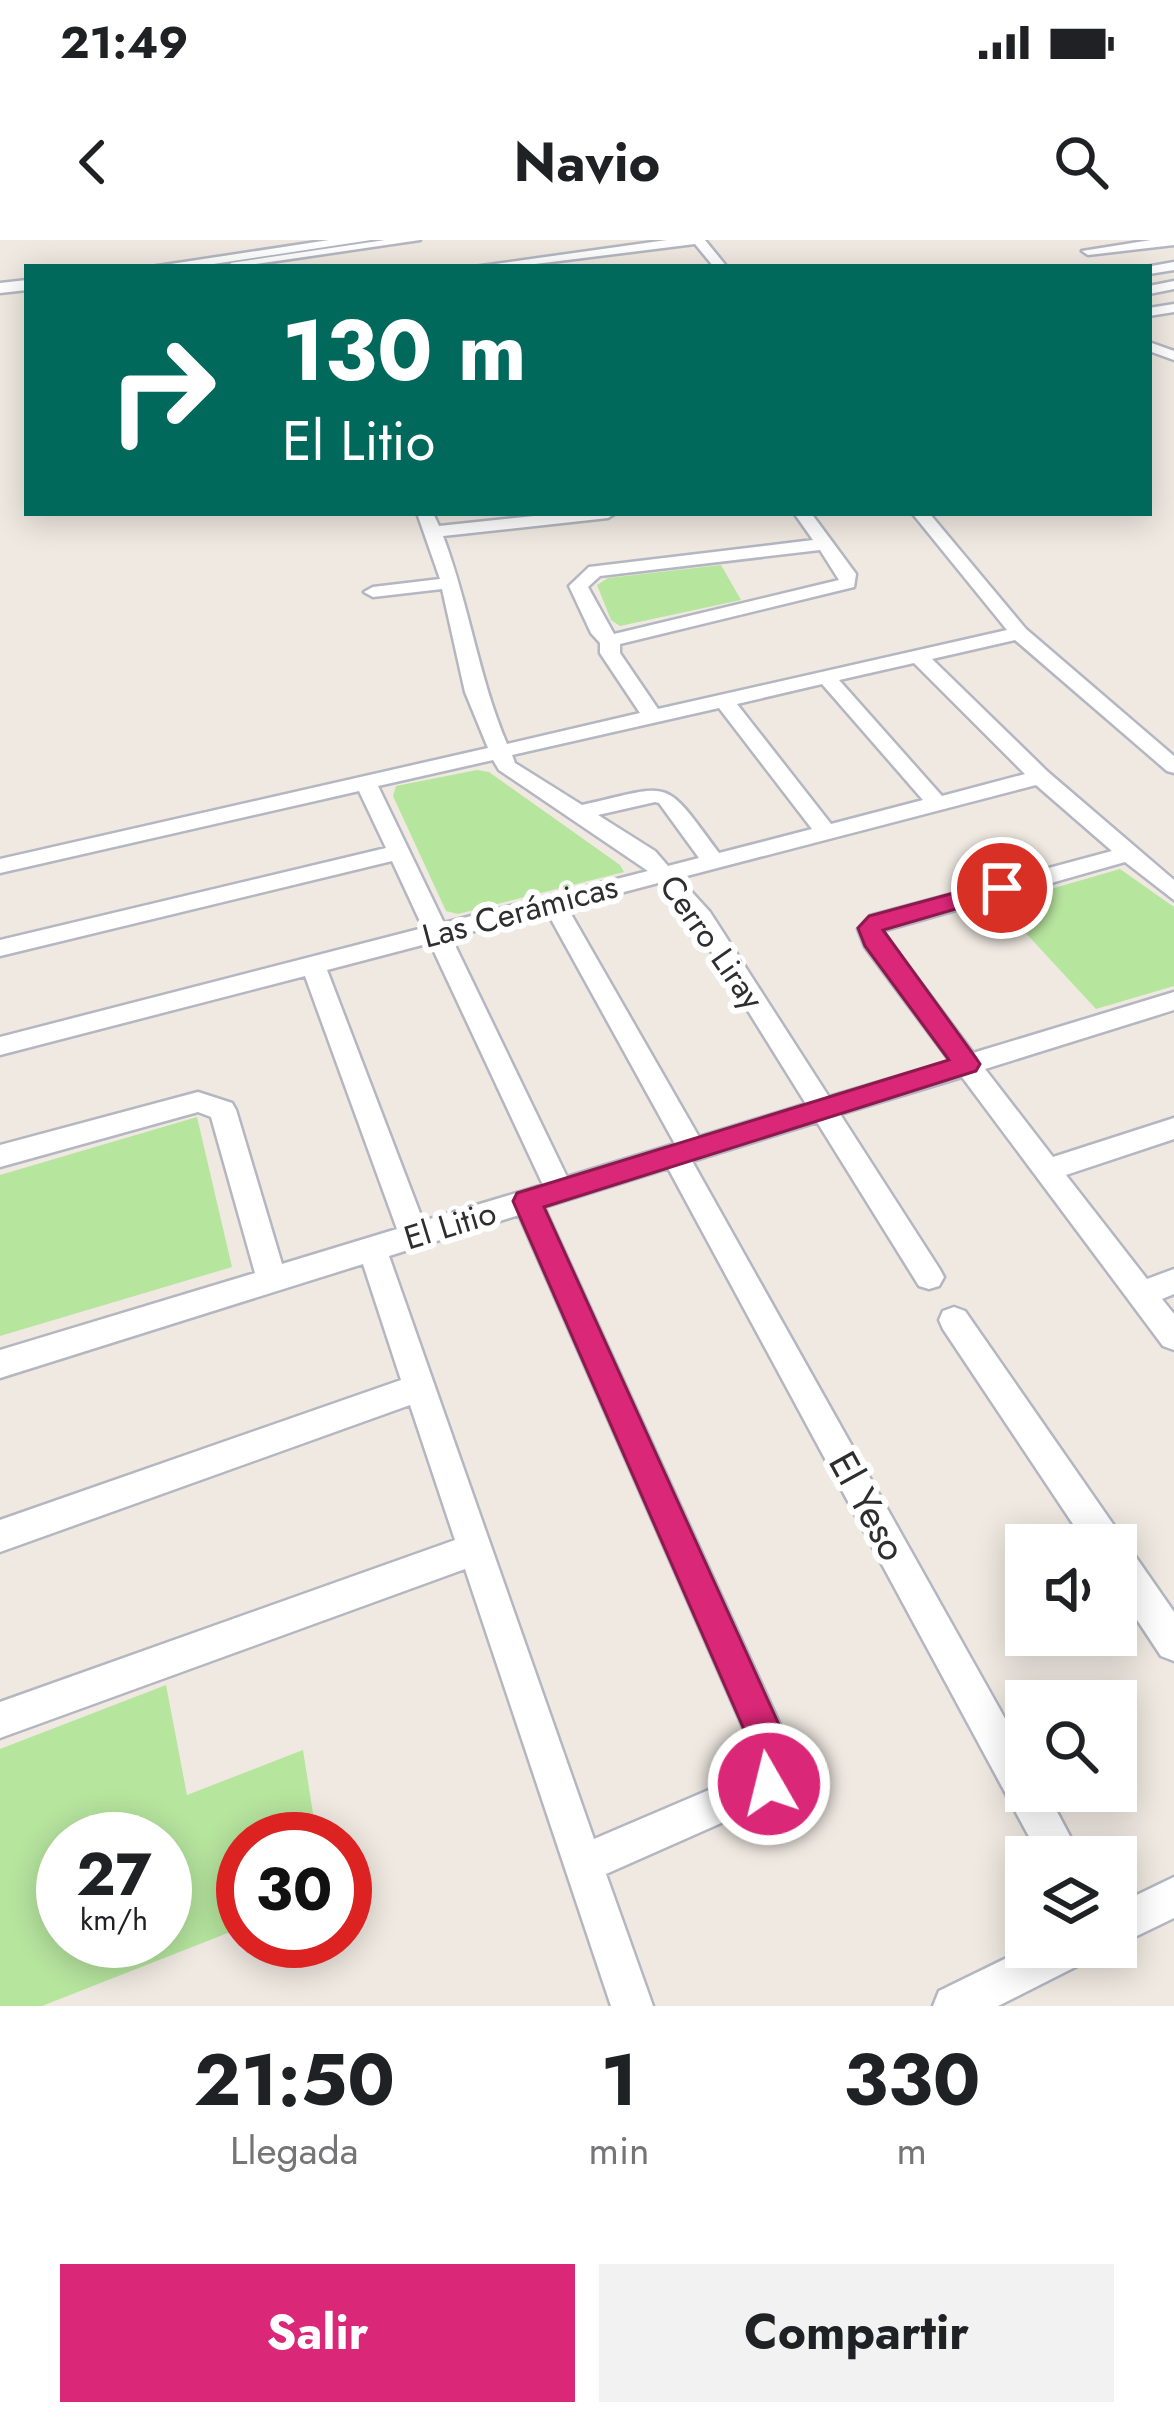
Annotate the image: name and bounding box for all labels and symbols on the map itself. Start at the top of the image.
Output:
pin [951,837,1053,939]
street label: Las Cerámicas [417,862,623,960]
street label: Cerro Liray [648,865,776,1019]
street label: El Litio [398,1189,502,1261]
street label: El Yeso [815,1441,921,1571]
position arrow [706,1721,832,1847]
speed limit sign: 30 [216,1812,372,1968]

